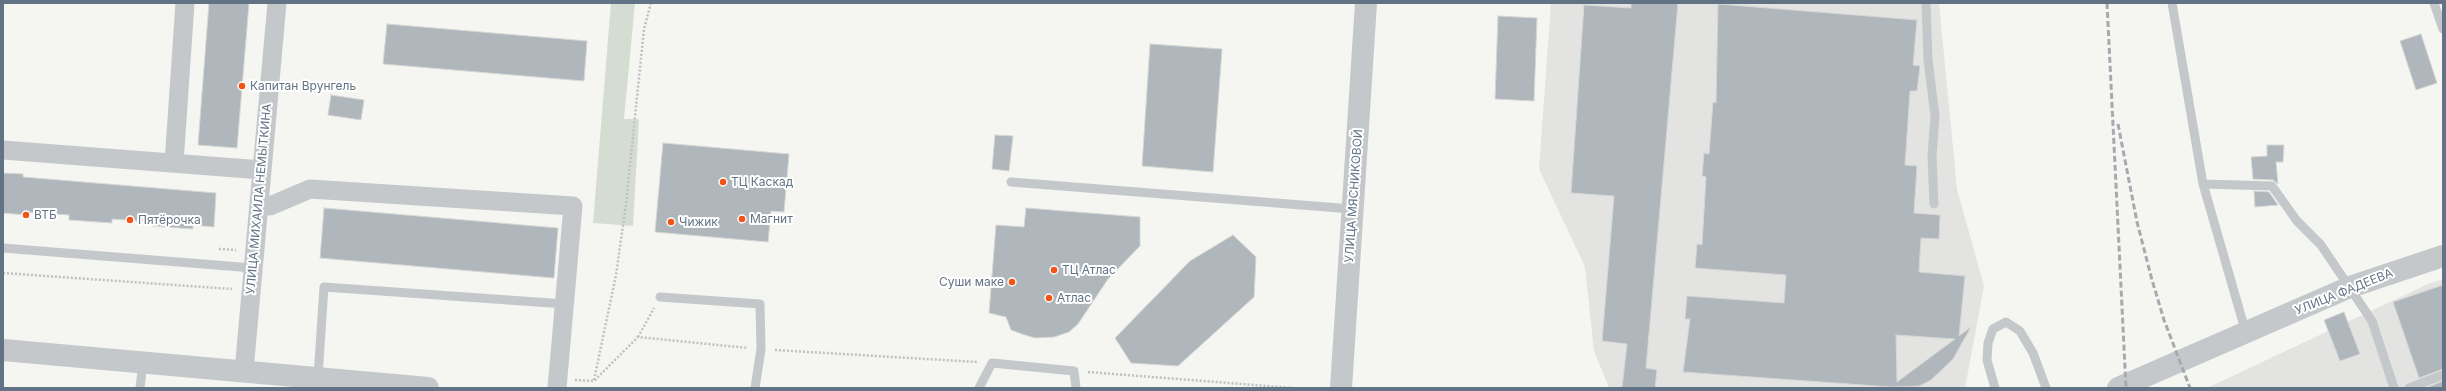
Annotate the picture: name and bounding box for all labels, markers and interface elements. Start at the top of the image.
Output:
place label: Капитан Врунгель [250,79,356,93]
marker: Капитан Врунгель [237,81,247,91]
street label: УЛИЦА МИХАИЛА НЕМЫТКИНА [243,103,275,295]
street label: УЛИЦА МЯСНИКОВОЙ [1342,129,1366,263]
place label: ТЦ Каскад [731,175,793,189]
marker: ТЦ Каскад [718,177,728,187]
place label: ВТБ [34,208,57,222]
marker: ВТБ [21,210,31,220]
place label: Магнит [750,212,793,226]
place label: Пятёрочка [138,213,201,227]
marker: Магнит [737,214,747,224]
marker: Пятёрочка [125,215,135,225]
place label: Чижик [679,215,718,229]
marker: Чижик [666,217,676,227]
place label: ТЦ Атлас [1062,263,1116,277]
marker: ТЦ Атлас [1049,265,1059,275]
street label: УЛИЦА ФАДЕЕВА [2293,266,2395,318]
place label: Суши маке [939,275,1004,289]
marker: Суши маке [1007,277,1017,287]
place label: Атлас [1057,291,1091,305]
marker: Атлас [1044,293,1054,303]

